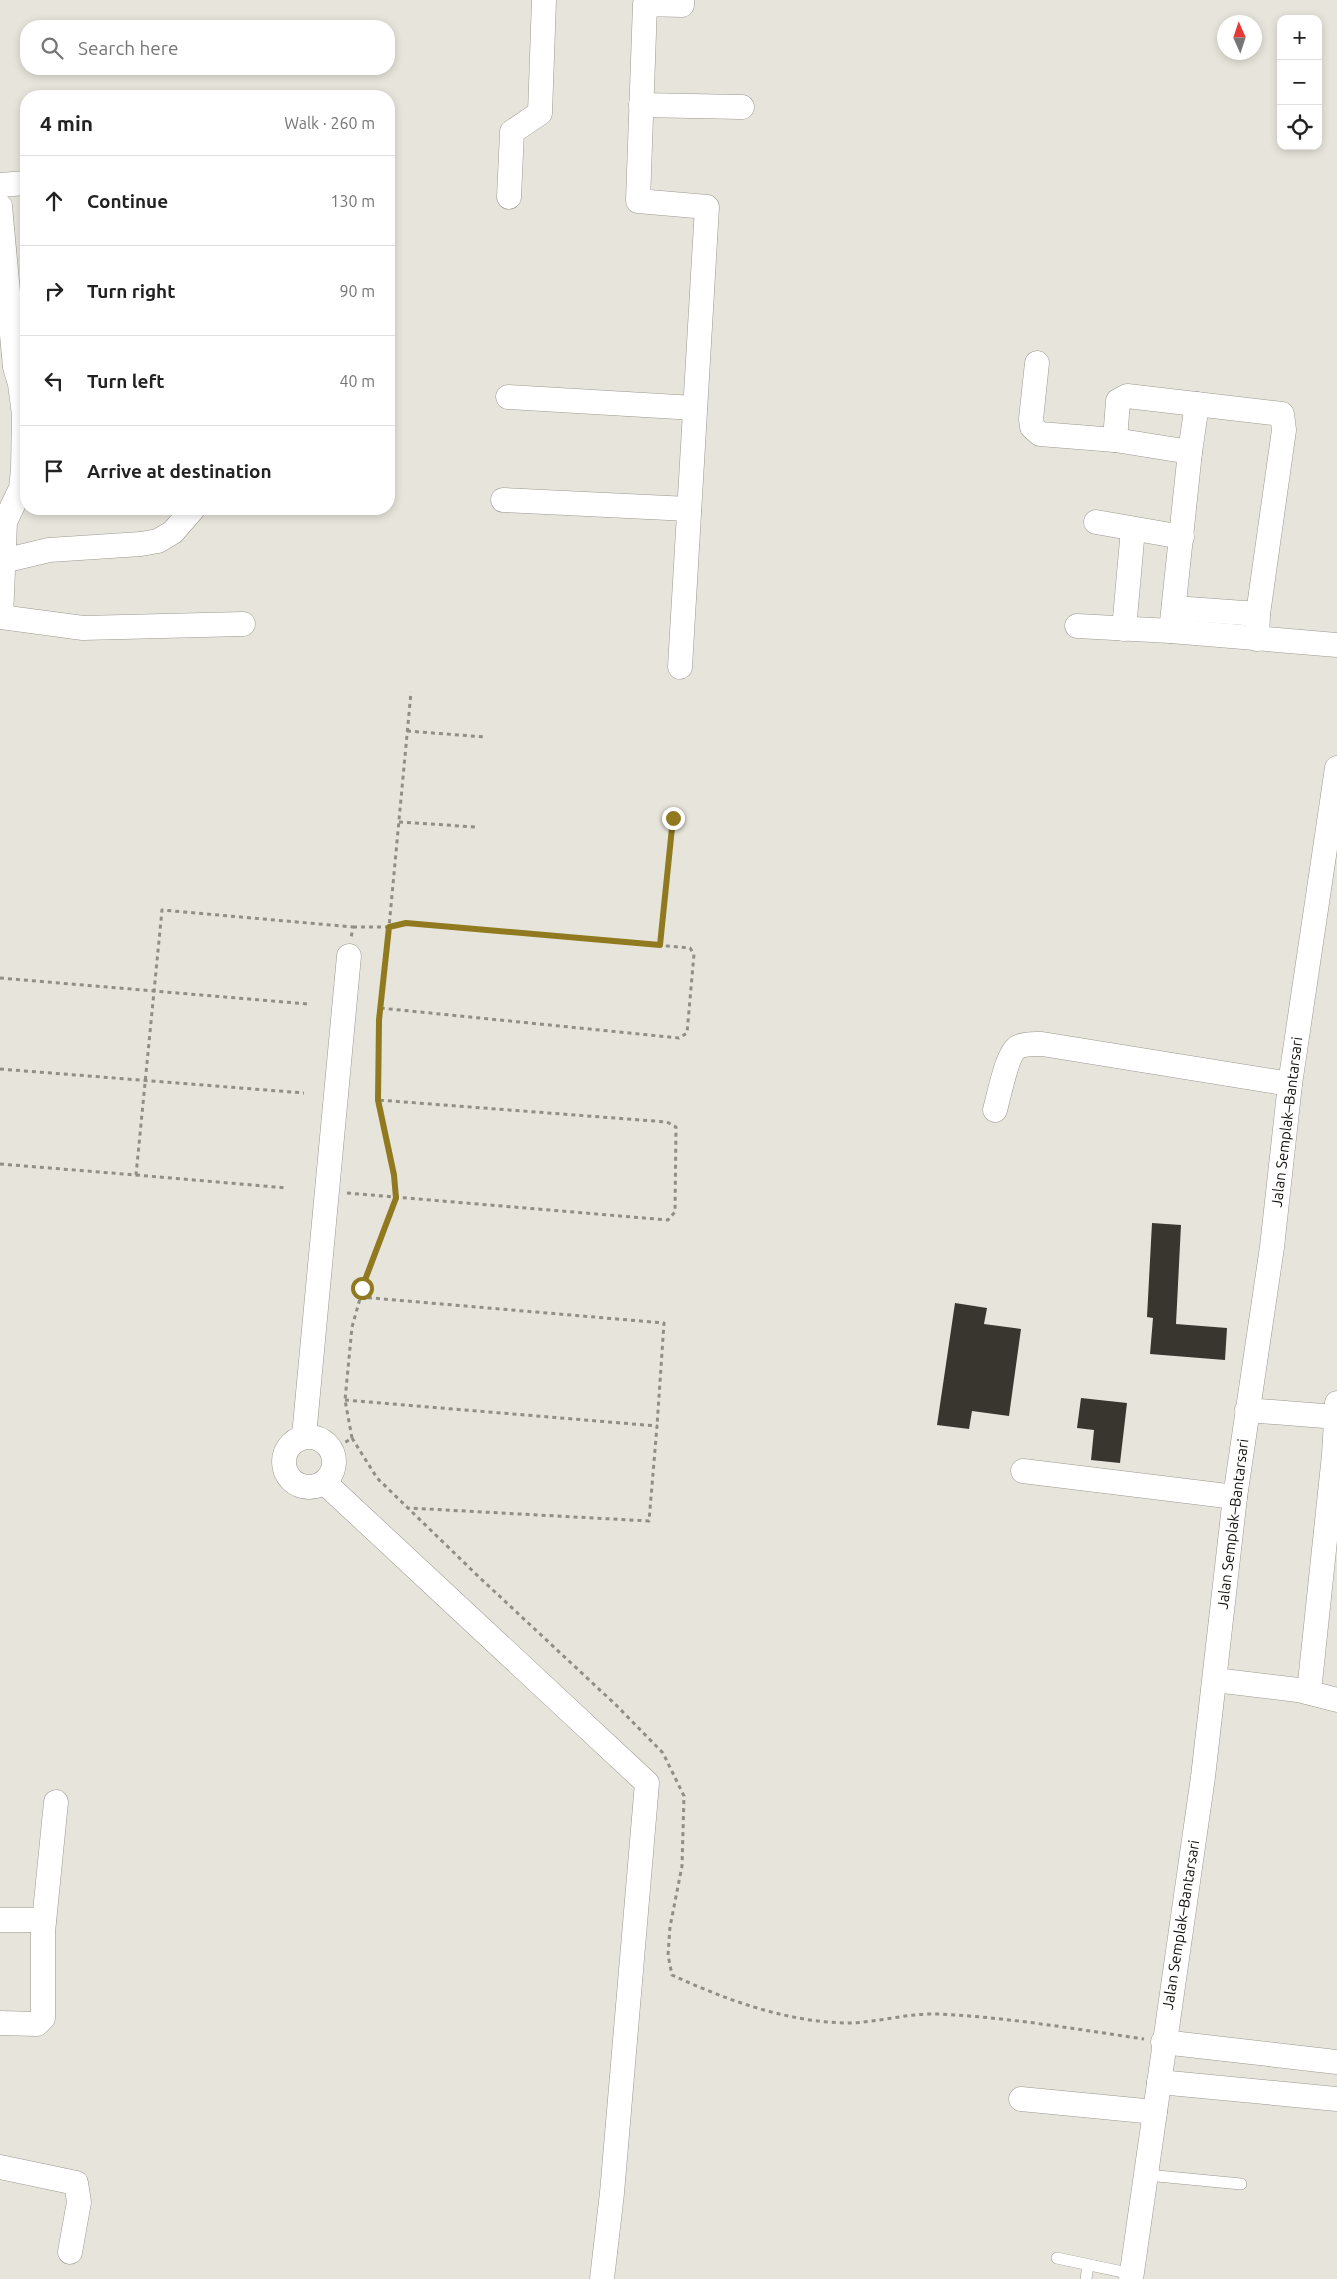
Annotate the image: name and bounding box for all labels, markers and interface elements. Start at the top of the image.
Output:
north arrow [1217,15,1262,60]
map controls [1277,15,1322,150]
button: + [1277,15,1322,60]
search box [20,20,395,75]
icon: search [38,34,66,62]
text: Search here [78,37,178,59]
button: − [1277,60,1322,105]
button: locate [1277,105,1322,150]
text: 4 min [40,111,93,135]
text: Walk · 260 m [284,114,375,132]
icon: ahead [40,187,68,215]
text: Continue [87,190,168,212]
text: 130 m [330,192,375,210]
icon: right [40,277,68,305]
text: Turn right [87,280,175,302]
text: 90 m [339,282,375,300]
icon: left [40,367,68,395]
text: Turn left [87,370,165,392]
text: 40 m [339,372,375,390]
icon: arrive [40,457,68,485]
text: Arrive at destination [87,460,272,482]
route end [662,807,685,830]
street label: Jalan Semplak–Bantarsari [1268,1036,1305,1208]
route start [351,1277,374,1300]
street label: Jalan Semplak–Bantarsari [1214,1438,1251,1610]
street label: Jalan Semplak–Bantarsari [1159,1839,1202,2011]

